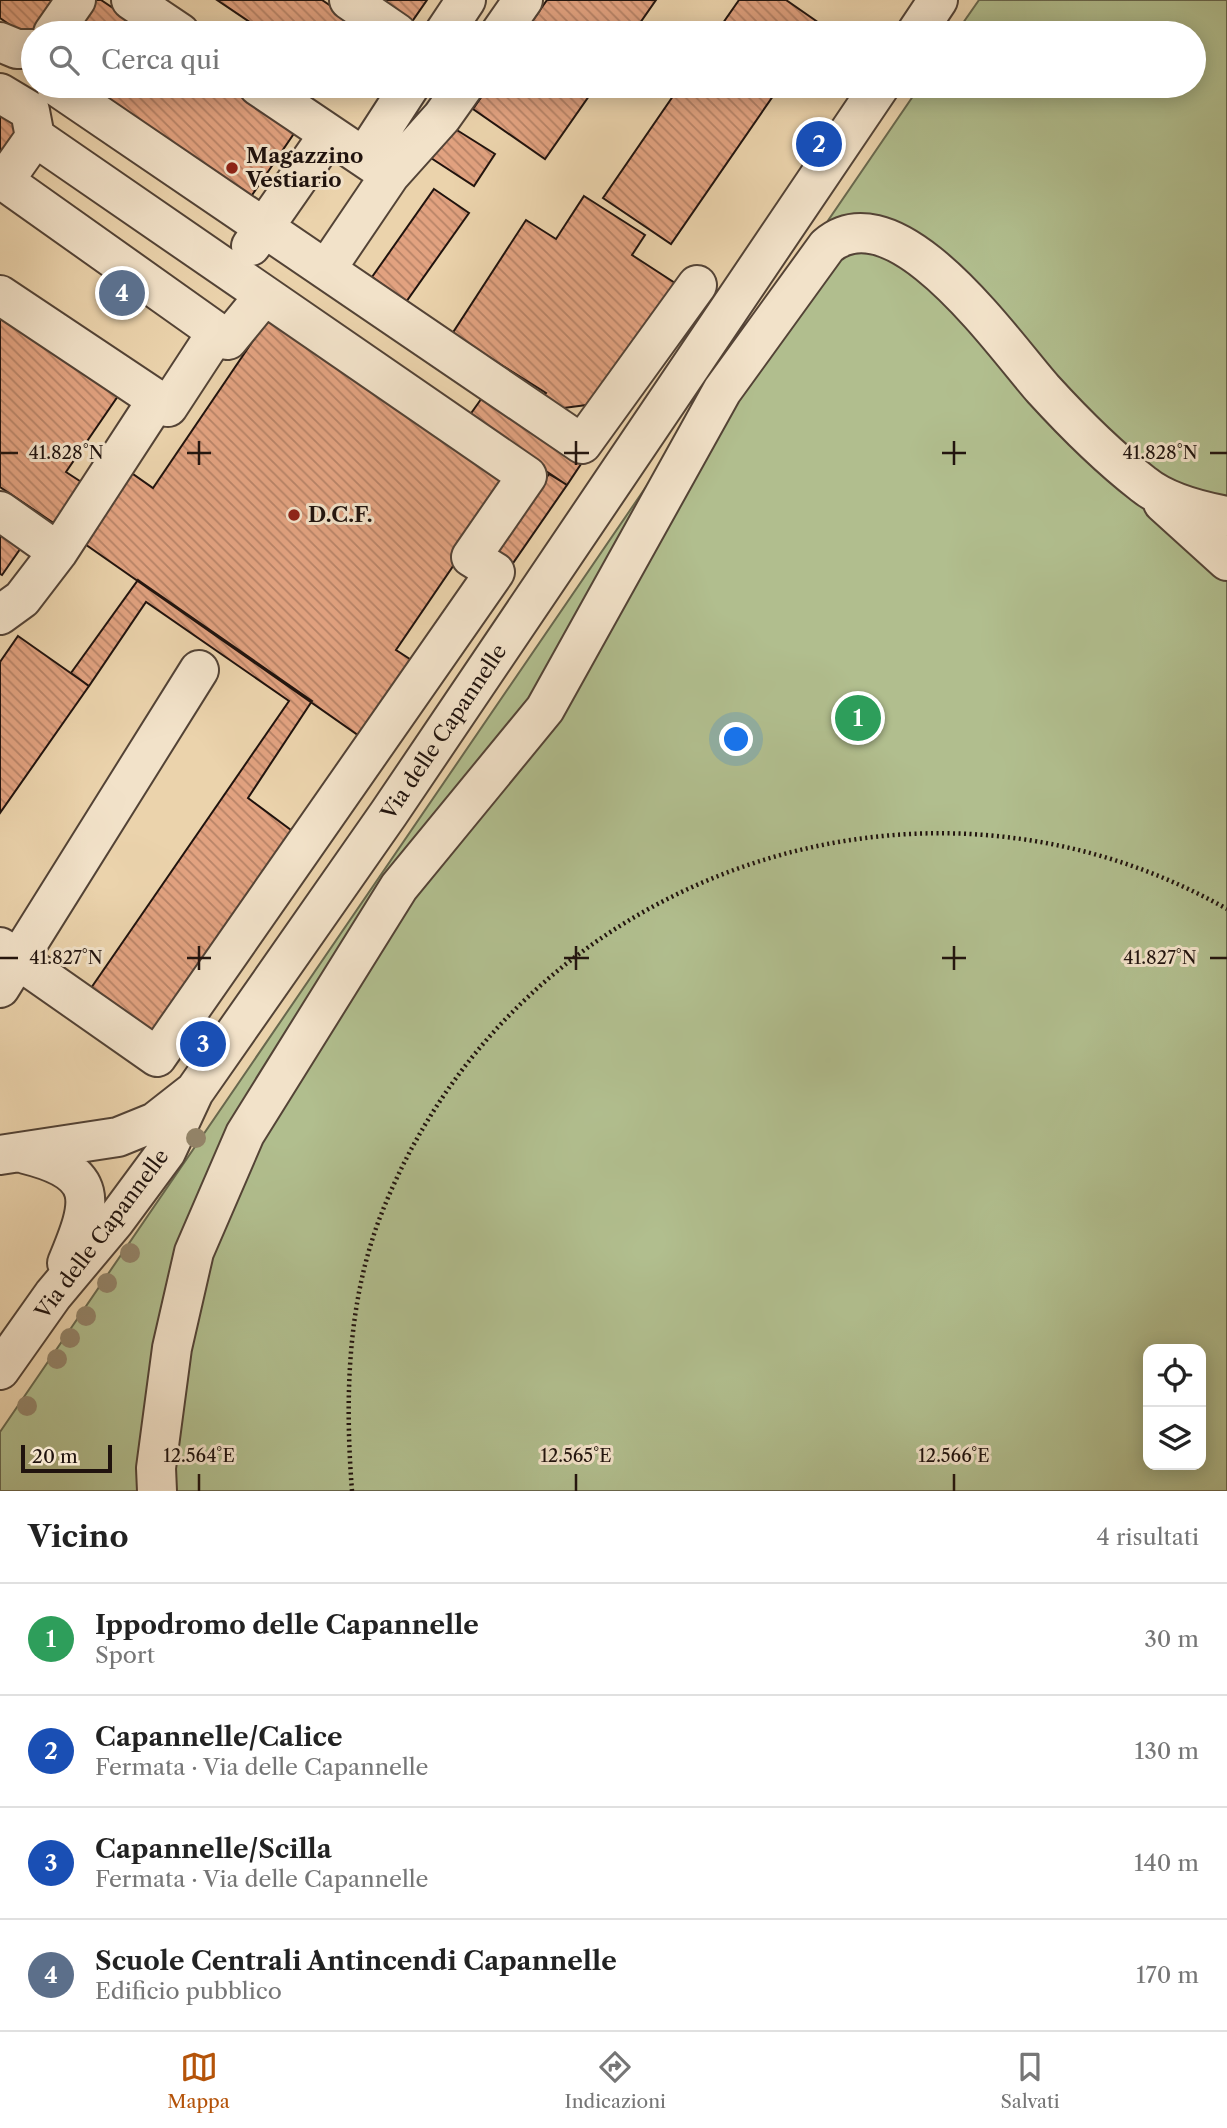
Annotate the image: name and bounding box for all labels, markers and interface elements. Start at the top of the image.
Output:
search box [21,21,1206,98]
icon: search [45,41,83,79]
text: Cerca qui [101,44,220,76]
pin: 2 [796,118,842,170]
place label: Magazzino Vestiario [245,143,363,192]
marker: Magazzino Vestiario [224,160,240,176]
pin: 4 [99,267,145,319]
text: 41.828°N [28,442,104,464]
text: 41.828°N [1122,442,1198,464]
place label: D.C.F. [308,502,373,527]
marker: D.C.F. [286,507,302,523]
street label: Via delle Capannelle [375,639,512,825]
pin: 1 [835,692,881,744]
your location [719,722,753,756]
text: 41.827°N [29,947,103,969]
text: 41.827°N [1123,947,1197,969]
pin: 3 [180,1018,226,1070]
street label: Via delle Capannelle [29,1144,174,1324]
map controls [1143,1344,1206,1470]
button: locate [1143,1344,1206,1407]
button: layers [1143,1407,1206,1470]
scale bar [21,1442,112,1474]
text: 20 m [32,1445,78,1468]
text: 12.564°E [163,1445,235,1467]
text: 12.565°E [540,1445,612,1467]
text: 12.566°E [918,1445,990,1467]
text: Vicino [28,1518,128,1555]
text: 4 risultati [1096,1523,1199,1551]
text: Ippodromo delle Capannelle [95,1609,479,1641]
text: 1 [46,1625,56,1653]
text: 30 m [1144,1625,1199,1653]
text: Sport [95,1641,155,1669]
text: Capannelle/Calice [95,1721,342,1753]
text: 2 [44,1737,58,1765]
text: 130 m [1135,1737,1199,1765]
text: Fermata · Via delle Capannelle [95,1753,428,1781]
text: Capannelle/Scilla [95,1833,332,1865]
text: 3 [45,1849,58,1877]
text: 140 m [1134,1849,1199,1877]
text: Fermata · Via delle Capannelle [95,1865,428,1893]
text: Scuole Centrali Antincendi Capannelle [95,1945,617,1977]
text: 4 [44,1961,58,1989]
text: 170 m [1136,1961,1199,1989]
text: Edificio pubblico [95,1977,282,2005]
tab: Mappa [167,2048,230,2113]
tab: Indicazioni [565,2048,666,2113]
tab: Salvati [1001,2048,1060,2113]

